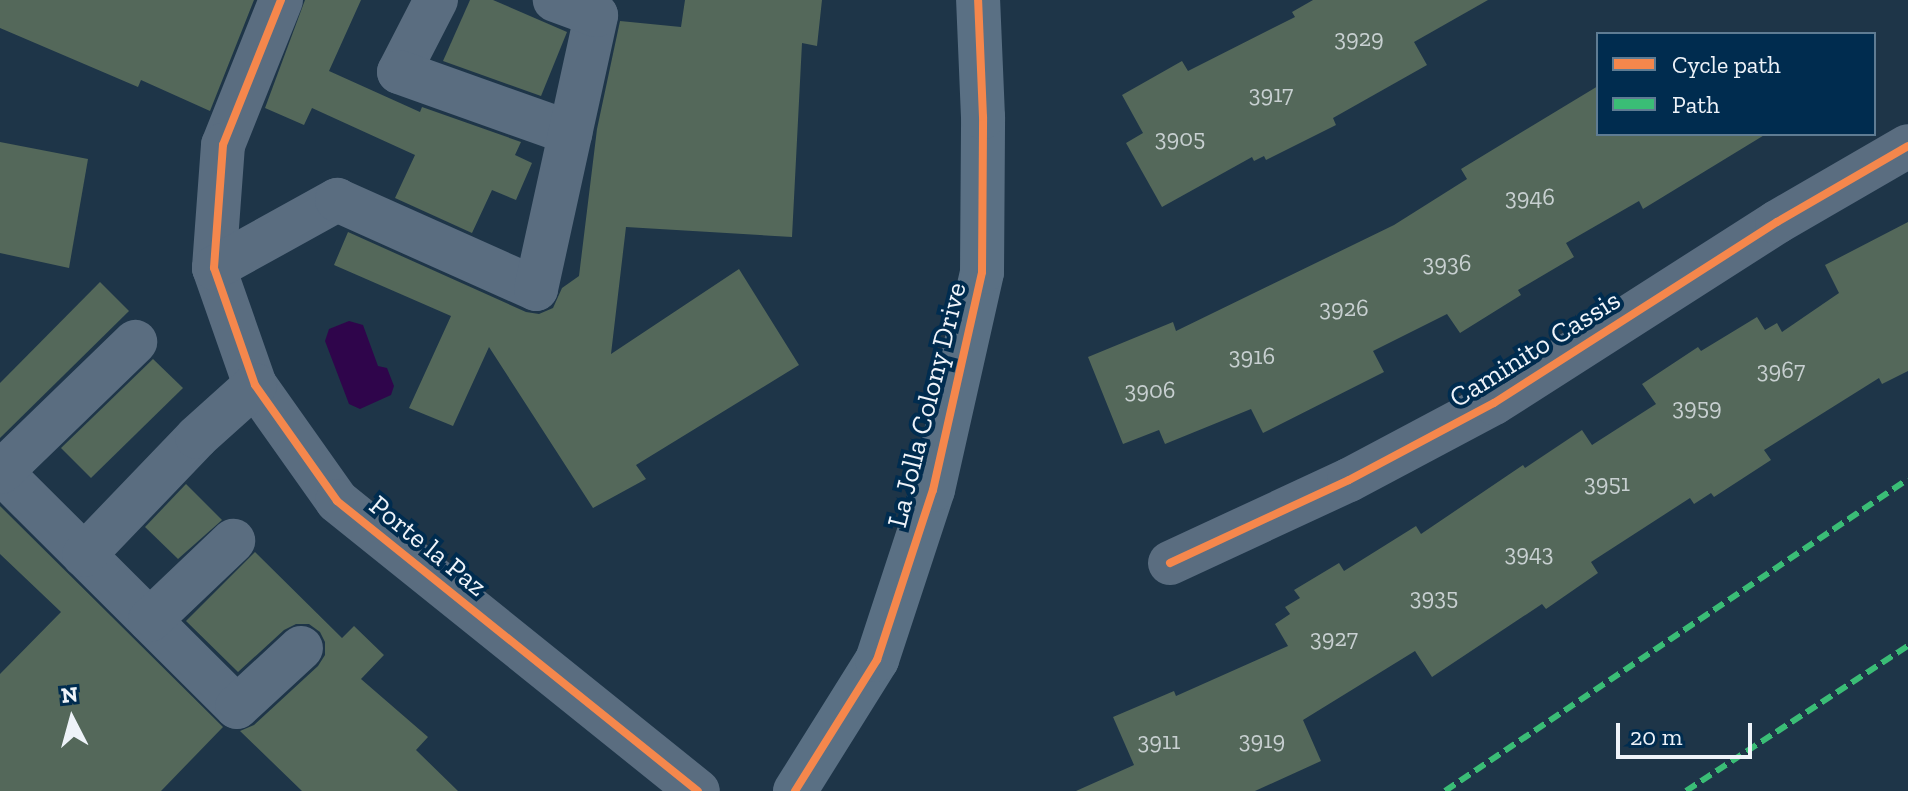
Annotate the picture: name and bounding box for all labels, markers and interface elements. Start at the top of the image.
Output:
house number: 3929 [1334,24,1384,52]
legend [1596,32,1876,136]
text: Cycle path [1672,50,1781,79]
house number: 3917 [1249,80,1293,108]
text: Path [1672,90,1720,119]
house number: 3905 [1155,124,1205,152]
house number: 3946 [1505,183,1555,211]
house number: 3936 [1423,249,1471,277]
street label: La Jolla Colony Drive [880,278,974,532]
street label: Caminito Cassis [1443,283,1627,415]
house number: 3926 [1319,294,1369,322]
house number: 3916 [1229,342,1275,370]
house number: 3967 [1757,356,1805,384]
house number: 3906 [1124,376,1176,404]
house number: 3959 [1672,393,1722,421]
house number: 3951 [1584,469,1630,497]
street label: Porte la Paz [363,489,493,603]
house number: 3943 [1504,539,1554,567]
house number: 3935 [1410,583,1458,611]
house number: 3927 [1310,624,1358,652]
north arrow [32,679,112,759]
text: N [60,680,79,709]
scale bar [1620,707,1756,757]
text: 20 m [1630,722,1682,751]
house number: 3919 [1239,726,1285,754]
house number: 3911 [1138,727,1180,755]

